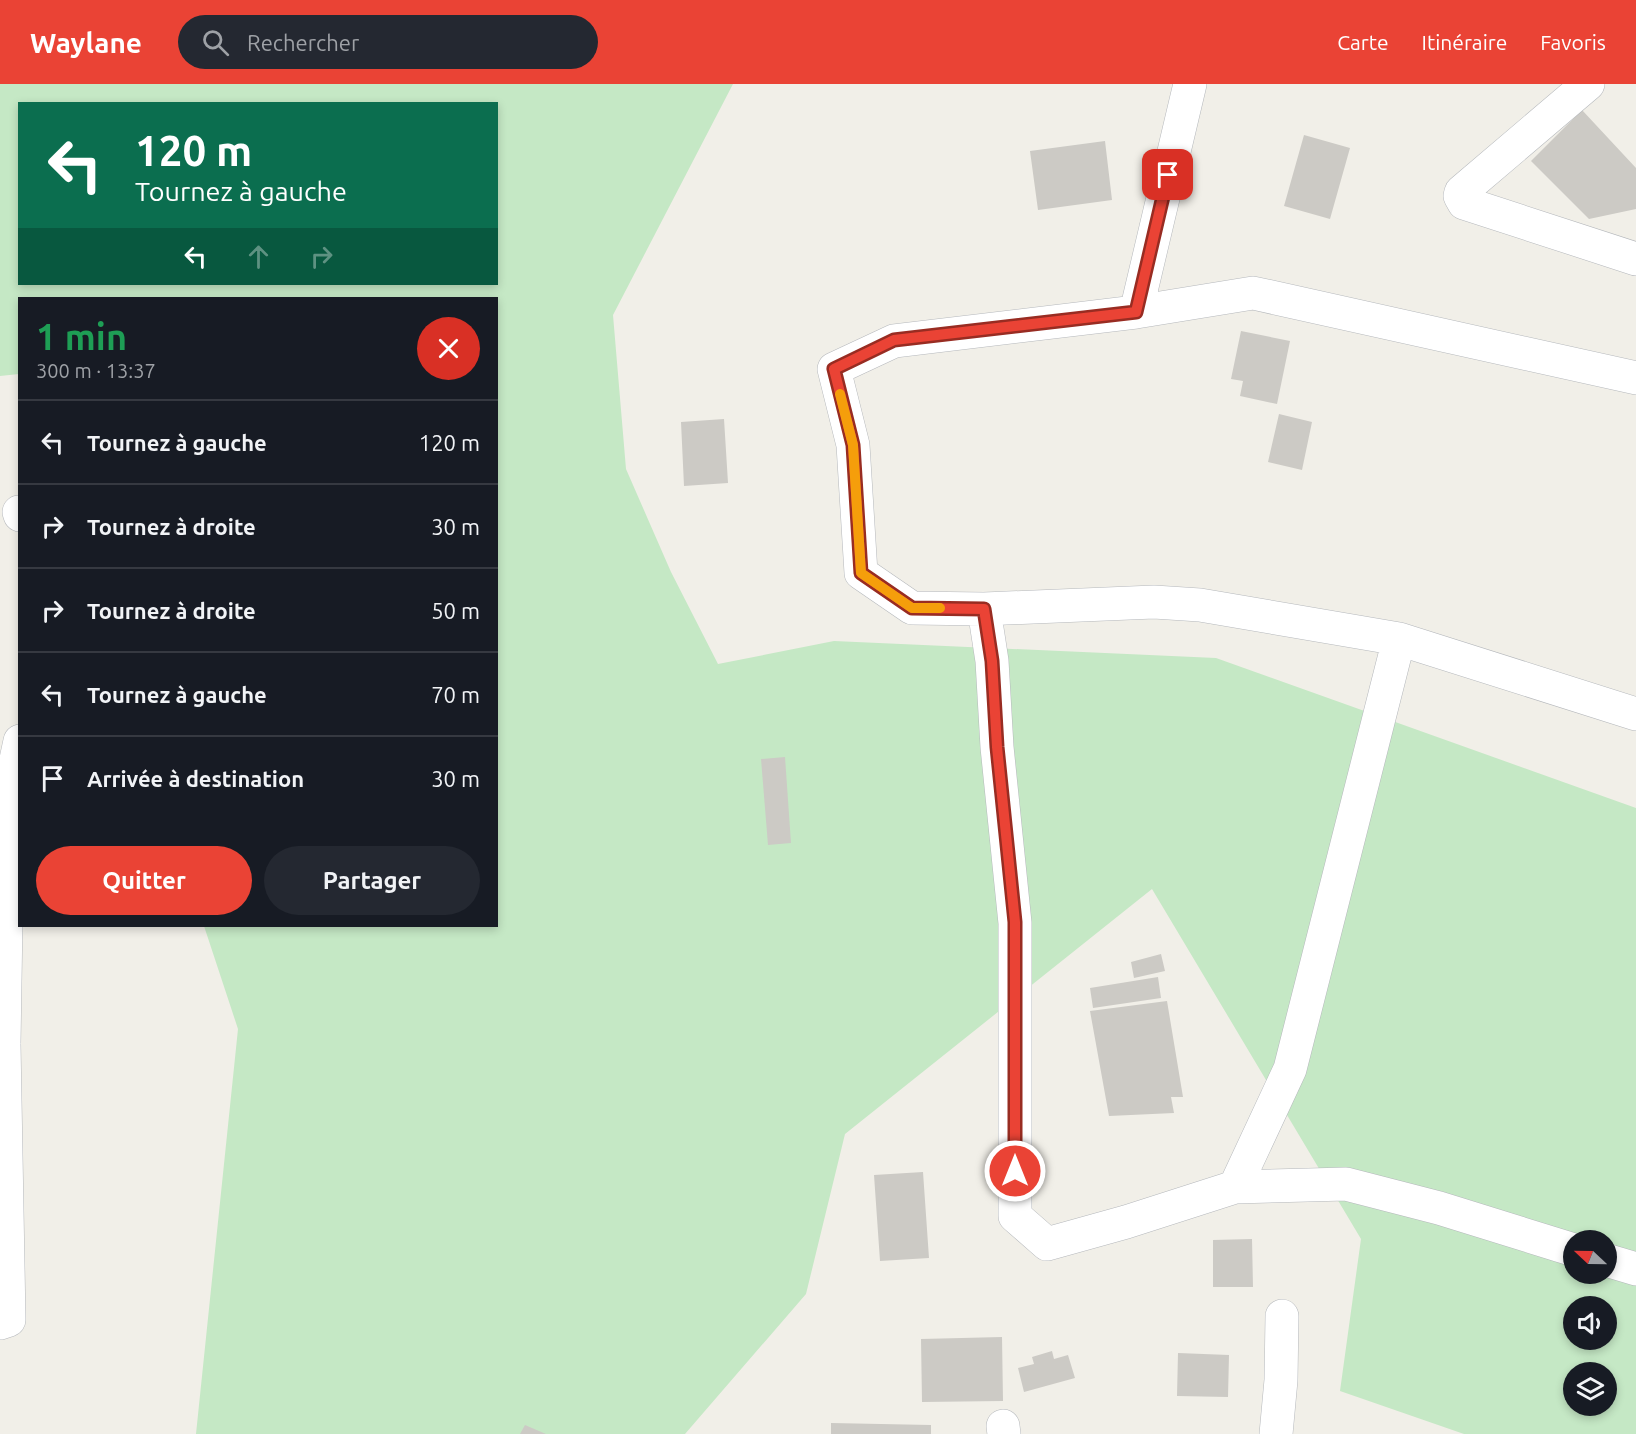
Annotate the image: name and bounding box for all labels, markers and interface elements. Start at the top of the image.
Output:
search box [178,15,598,69]
icon: search [199,26,232,59]
text: Waylane [30,27,142,58]
text: Rechercher [247,30,359,55]
text: Carte [1337,30,1389,54]
text: Itinéraire [1422,30,1507,54]
text: Favoris [1540,30,1606,54]
icon: left [36,126,114,204]
text: 120 m [135,127,252,174]
pin [1142,149,1193,200]
icon: arrive [1151,158,1184,191]
text: Tournez à gauche [135,176,347,206]
icon: left [179,240,212,273]
icon: ahead [242,240,275,273]
icon: right [305,240,338,273]
text: 1 min [36,316,127,357]
button: close [417,317,480,380]
text: 300 m · 13:37 [36,359,156,382]
icon: left [36,426,69,459]
text: Tournez à gauche [87,430,267,455]
text: 120 m [419,430,480,455]
icon: right [36,510,69,543]
text: Tournez à droite [87,514,256,539]
text: 30 m [431,514,480,539]
icon: right [36,594,69,627]
text: Tournez à droite [87,598,256,623]
text: 50 m [431,598,480,623]
icon: left [36,678,69,711]
text: Tournez à gauche [87,682,267,707]
text: 70 m [431,682,480,707]
icon: arrive [36,762,69,795]
text: Arrivée à destination [87,766,304,791]
text: 30 m [431,766,480,791]
button: Quitter [36,846,252,915]
button: Partager [264,846,480,915]
position arrow [983,1139,1047,1203]
north arrow [1563,1230,1617,1284]
map controls [1563,1230,1617,1416]
button: sound [1563,1296,1617,1350]
button: layers [1563,1362,1617,1416]

